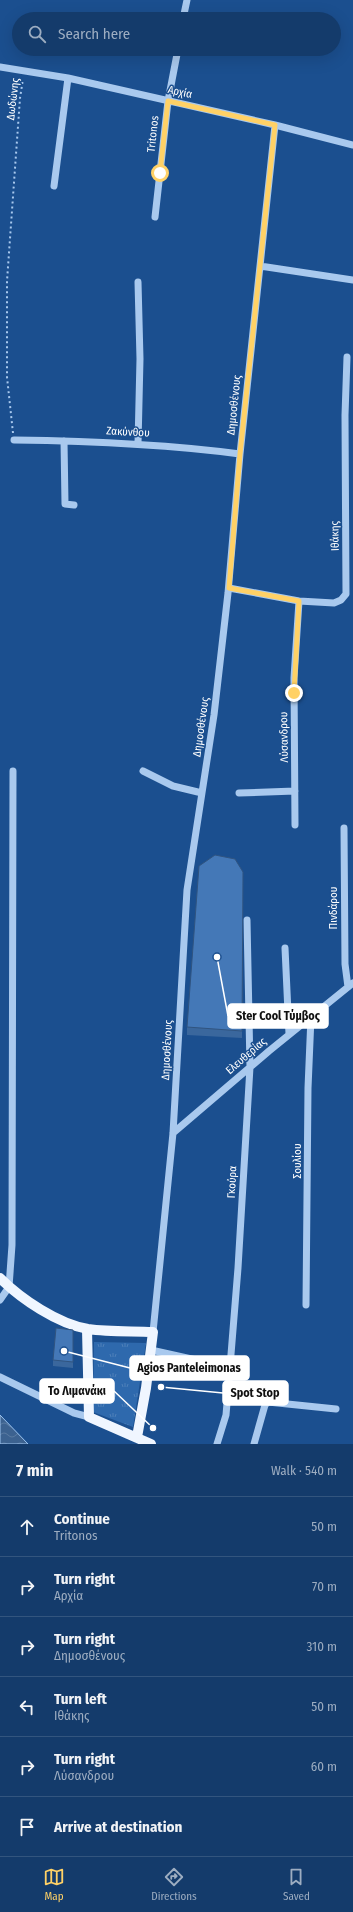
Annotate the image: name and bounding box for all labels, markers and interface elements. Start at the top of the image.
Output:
search box [12,12,341,56]
icon: search [26,23,48,45]
text: Search here [58,25,130,43]
street label: Δωδώνης [4,77,22,121]
street label: Αρχία [166,83,194,101]
street label: Tritonos [145,115,161,153]
route start [151,164,169,182]
street label: Δημοσθένους [224,374,244,436]
street label: Ζακύνθου [106,424,150,440]
street label: Ιθάκης [328,520,342,551]
route end [285,684,303,702]
street label: Δημοσθένους [190,696,212,758]
street label: Λύσανδρου [277,711,291,763]
street label: Πινδάρου [327,887,340,929]
callout: Ster Cool Τύμβος [228,1004,328,1028]
text: Ster Cool Τύμβος [236,1008,321,1023]
street label: Δημοσθένους [159,1019,175,1080]
street label: Ελευθερίας [223,1035,269,1077]
street label: Σουλίου [291,1143,304,1179]
street label: Γκούρα [225,1165,239,1199]
callout: Agios Panteleimonas [130,1356,249,1380]
text: Agios Panteleimonas [136,1361,241,1375]
callout: Το Λιμανάκι [40,1379,114,1403]
callout: Spot Stop [223,1381,288,1405]
text: Το Λιμανάκι [48,1383,106,1398]
text: Spot Stop [230,1386,280,1400]
text: 7 min [16,1460,53,1481]
text: Walk · 540 m [271,1463,337,1478]
text: Continue [54,1510,110,1528]
icon: ahead [16,1516,38,1538]
text: 50 m [311,1519,337,1534]
text: Tritonos [54,1528,98,1543]
text: Turn right [54,1570,115,1588]
icon: right [16,1576,38,1598]
text: 70 m [312,1579,337,1594]
text: Αρχία [54,1588,83,1603]
text: Turn right [54,1630,115,1648]
icon: right [16,1636,38,1658]
text: 310 m [307,1639,337,1654]
text: Δημοσθένους [54,1648,125,1663]
text: Turn left [54,1690,107,1708]
icon: left [16,1696,38,1718]
text: 50 m [311,1699,337,1714]
text: Ιθάκης [54,1708,90,1723]
text: Turn right [54,1750,115,1768]
icon: right [16,1756,38,1778]
text: 60 m [311,1759,337,1774]
text: Λύσανδρου [54,1768,114,1783]
icon: arrive [16,1816,38,1838]
text: Arrive at destination [54,1818,182,1836]
tab: Map [43,1866,65,1903]
tab: Directions [151,1866,197,1903]
tab: Saved [283,1866,310,1903]

